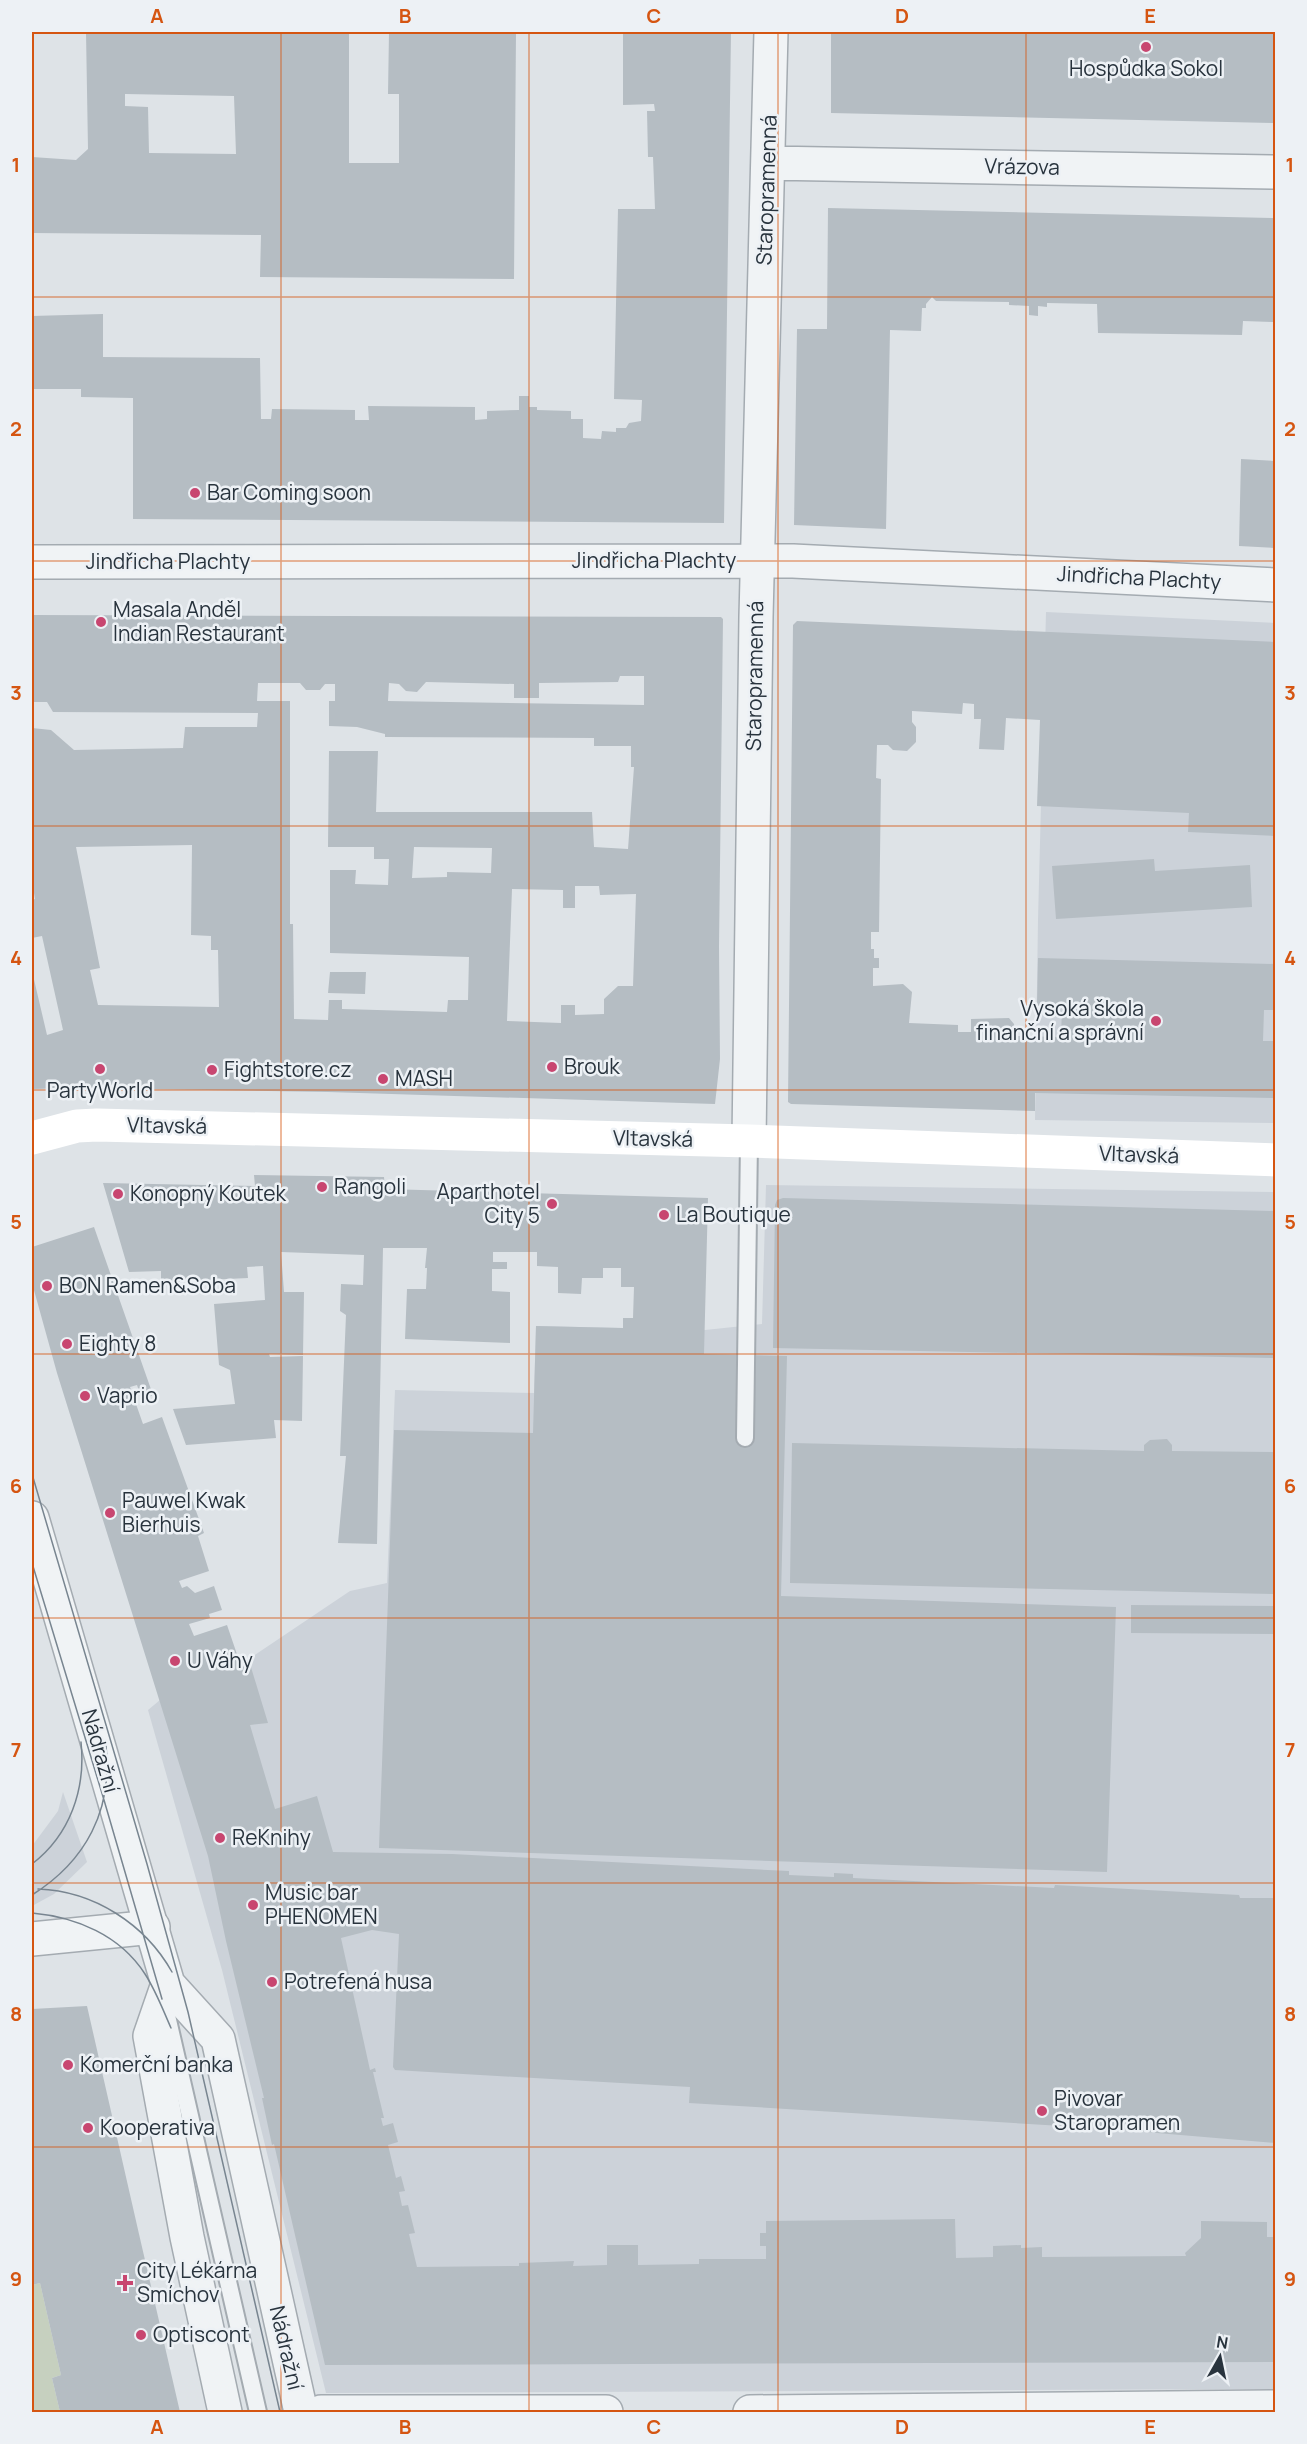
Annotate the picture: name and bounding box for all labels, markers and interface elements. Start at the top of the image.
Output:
text: A [150,2,164,29]
text: B [399,2,412,29]
text: C [647,2,661,29]
text: D [895,2,909,29]
text: E [1144,2,1156,29]
marker: Hospůdka Sokol [1139,40,1153,54]
place label: Hospůdka Sokol [1069,54,1223,82]
street label: Staropramenná [749,114,783,266]
text: 1 [12,151,20,178]
street label: Vrázova [984,151,1060,181]
text: 1 [1286,151,1294,178]
text: 2 [10,415,22,442]
text: 2 [1284,415,1296,442]
place label: Bar Coming soon [207,478,371,506]
marker: Bar Coming soon [188,486,202,500]
street label: Jindřicha Plachty [572,546,736,574]
street label: Jindřicha Plachty [86,547,250,575]
street label: Jindřicha Plachty [1056,559,1222,595]
place label: Masala Anděl Indian Restaurant [113,595,285,647]
street label: Staropramenná [739,601,769,751]
marker: Masala Anděl Indian Restaurant [94,615,108,629]
text: 3 [10,679,22,706]
text: 3 [1284,679,1296,706]
text: 4 [10,944,22,971]
text: 4 [1284,944,1296,971]
place label: Vysoká škola finanční a správní [976,994,1144,1046]
marker: Vysoká škola finanční a správní [1149,1014,1163,1028]
place label: Brouk [564,1052,620,1080]
place label: Fightstore.cz [224,1055,352,1083]
marker: Brouk [545,1060,559,1074]
marker: PartyWorld [93,1062,107,1076]
marker: Fightstore.cz [205,1063,219,1077]
place label: MASH [395,1064,453,1092]
marker: MASH [376,1072,390,1086]
place label: PartyWorld [47,1076,153,1104]
street label: Vltavská [127,1110,207,1140]
street label: Vltavská [613,1123,693,1153]
street label: Vltavská [1098,1139,1180,1169]
place label: Rangoli [334,1172,406,1200]
place label: Aparthotel City 5 [437,1177,540,1229]
place label: Konopný Koutek [130,1179,286,1207]
marker: Rangoli [315,1180,329,1194]
marker: Konopný Koutek [111,1187,125,1201]
marker: Aparthotel City 5 [545,1197,559,1211]
place label: La Boutique [676,1200,791,1228]
text: 5 [10,1208,22,1235]
marker: La Boutique [657,1208,671,1222]
text: 5 [1284,1208,1296,1235]
place label: BON Ramen&Soba [59,1271,236,1299]
marker: BON Ramen&Soba [40,1279,54,1293]
place label: Eighty 8 [79,1329,156,1357]
marker: Eighty 8 [60,1337,74,1351]
place label: Vaprio [97,1381,158,1409]
marker: Vaprio [78,1389,92,1403]
text: 6 [10,1472,22,1499]
text: 6 [1284,1472,1296,1499]
place label: Pauwel Kwak Bierhuis [122,1486,246,1538]
marker: Pauwel Kwak Bierhuis [103,1506,117,1520]
place label: U Váhy [187,1646,253,1674]
marker: U Váhy [168,1654,182,1668]
street label: Nádražní [76,1706,126,1796]
text: 7 [11,1736,21,1763]
text: 7 [1285,1736,1295,1763]
place label: ReKnihy [232,1823,311,1851]
marker: ReKnihy [213,1831,227,1845]
place label: Music bar PHENOMEN [265,1878,378,1930]
marker: Music bar PHENOMEN [246,1898,260,1912]
place label: Potrefená husa [284,1967,432,1995]
marker: Potrefená husa [265,1975,279,1989]
text: 8 [10,2000,22,2027]
text: 8 [1284,2000,1296,2027]
place label: Komerční banka [80,2050,233,2078]
marker: Komerční banka [61,2058,75,2072]
place label: Pivovar Staropramen [1054,2084,1180,2136]
marker: Pivovar Staropramen [1035,2104,1049,2118]
place label: Kooperativa [100,2113,215,2141]
marker: Kooperativa [81,2121,95,2135]
place label: City Lékárna Smíchov [137,2256,257,2308]
text: 9 [10,2265,22,2292]
text: 9 [1284,2265,1296,2292]
marker: City Lékárna Smíchov [118,2276,132,2290]
street label: Nádražní [264,2303,310,2393]
place label: Optiscont [153,2320,250,2348]
north arrow [1190,2327,1250,2387]
marker: Optiscont [134,2328,148,2342]
text: N [1215,2330,1230,2354]
text: A [150,2413,164,2440]
text: B [399,2413,412,2440]
text: C [647,2413,661,2440]
text: D [895,2413,909,2440]
text: E [1144,2413,1156,2440]

